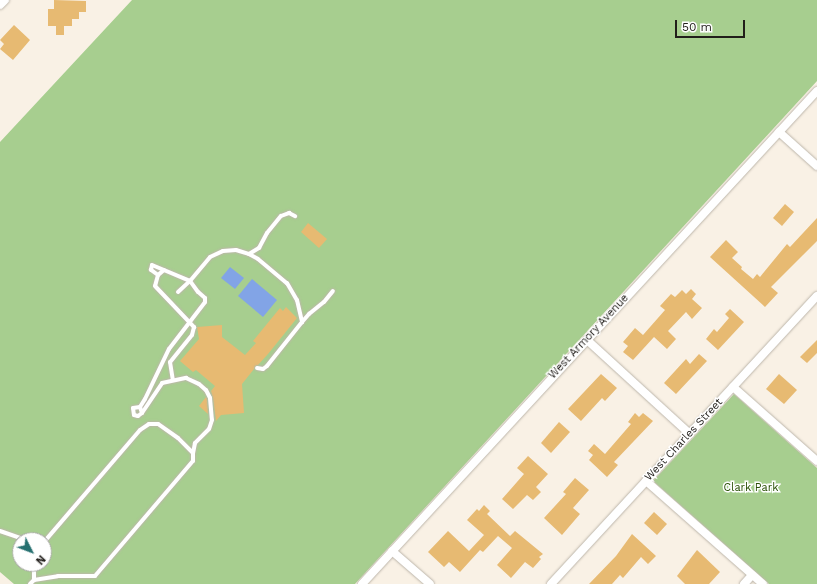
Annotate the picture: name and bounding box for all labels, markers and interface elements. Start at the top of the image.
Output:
scale bar [677,12,747,38]
text: 50 m [682,20,712,34]
street label: West Armory Avenue [546,291,632,383]
street label: West Charles Street [642,396,726,484]
park label: Clark Park [723,481,779,495]
north arrow [12,532,52,572]
text: N [33,552,48,567]

